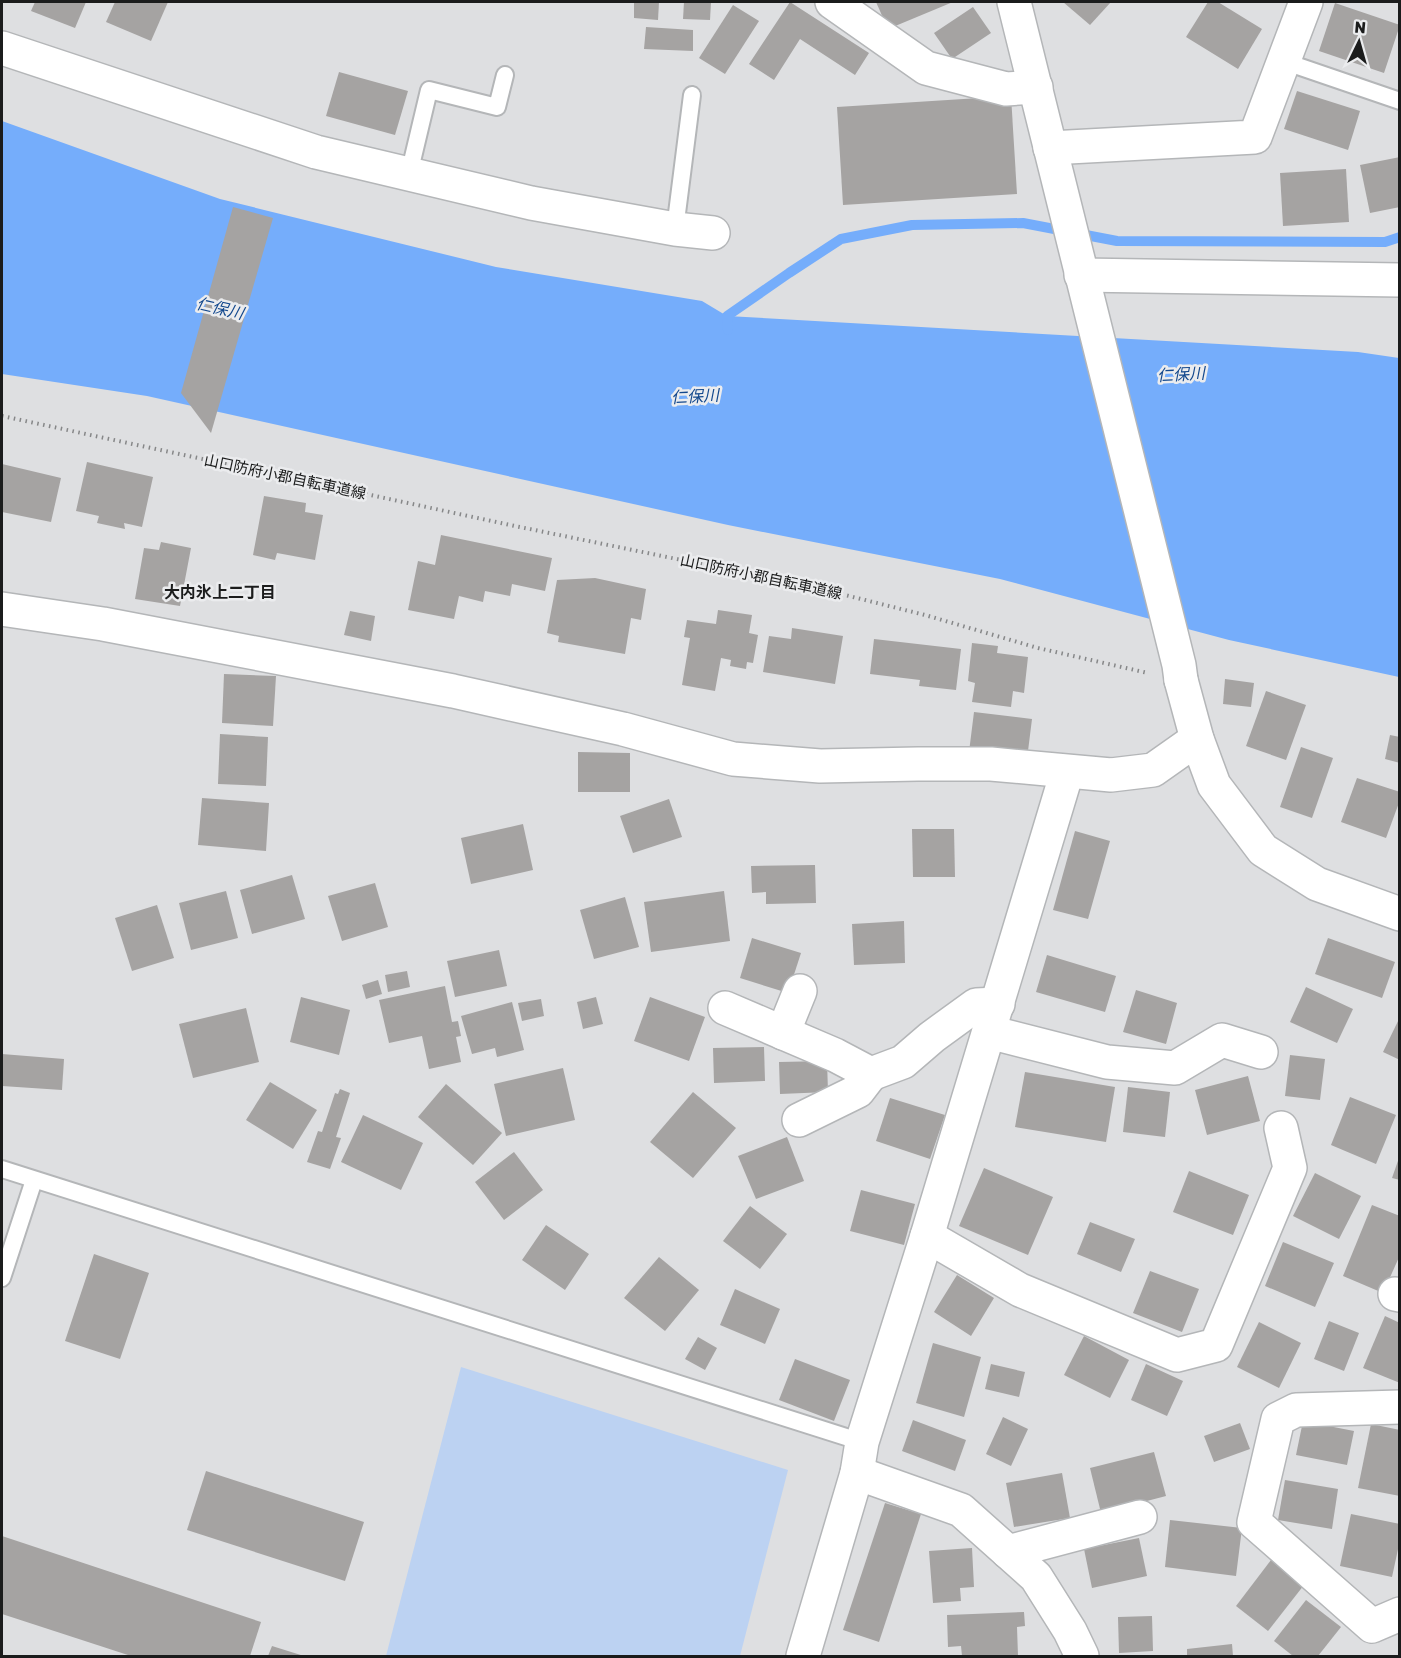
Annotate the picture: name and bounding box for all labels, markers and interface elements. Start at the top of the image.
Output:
north arrow [1329,12,1389,72]
text: N [1354,18,1367,38]
water label: 仁保川 [194,294,247,324]
water label: 仁保川 [1157,364,1207,385]
water label: 仁保川 [671,386,721,407]
street label: 山口防府小郡自転車道線 [202,451,368,503]
street label: 山口防府小郡自転車道線 [678,551,844,603]
district label: 大内氷上二丁目 [164,583,276,602]

